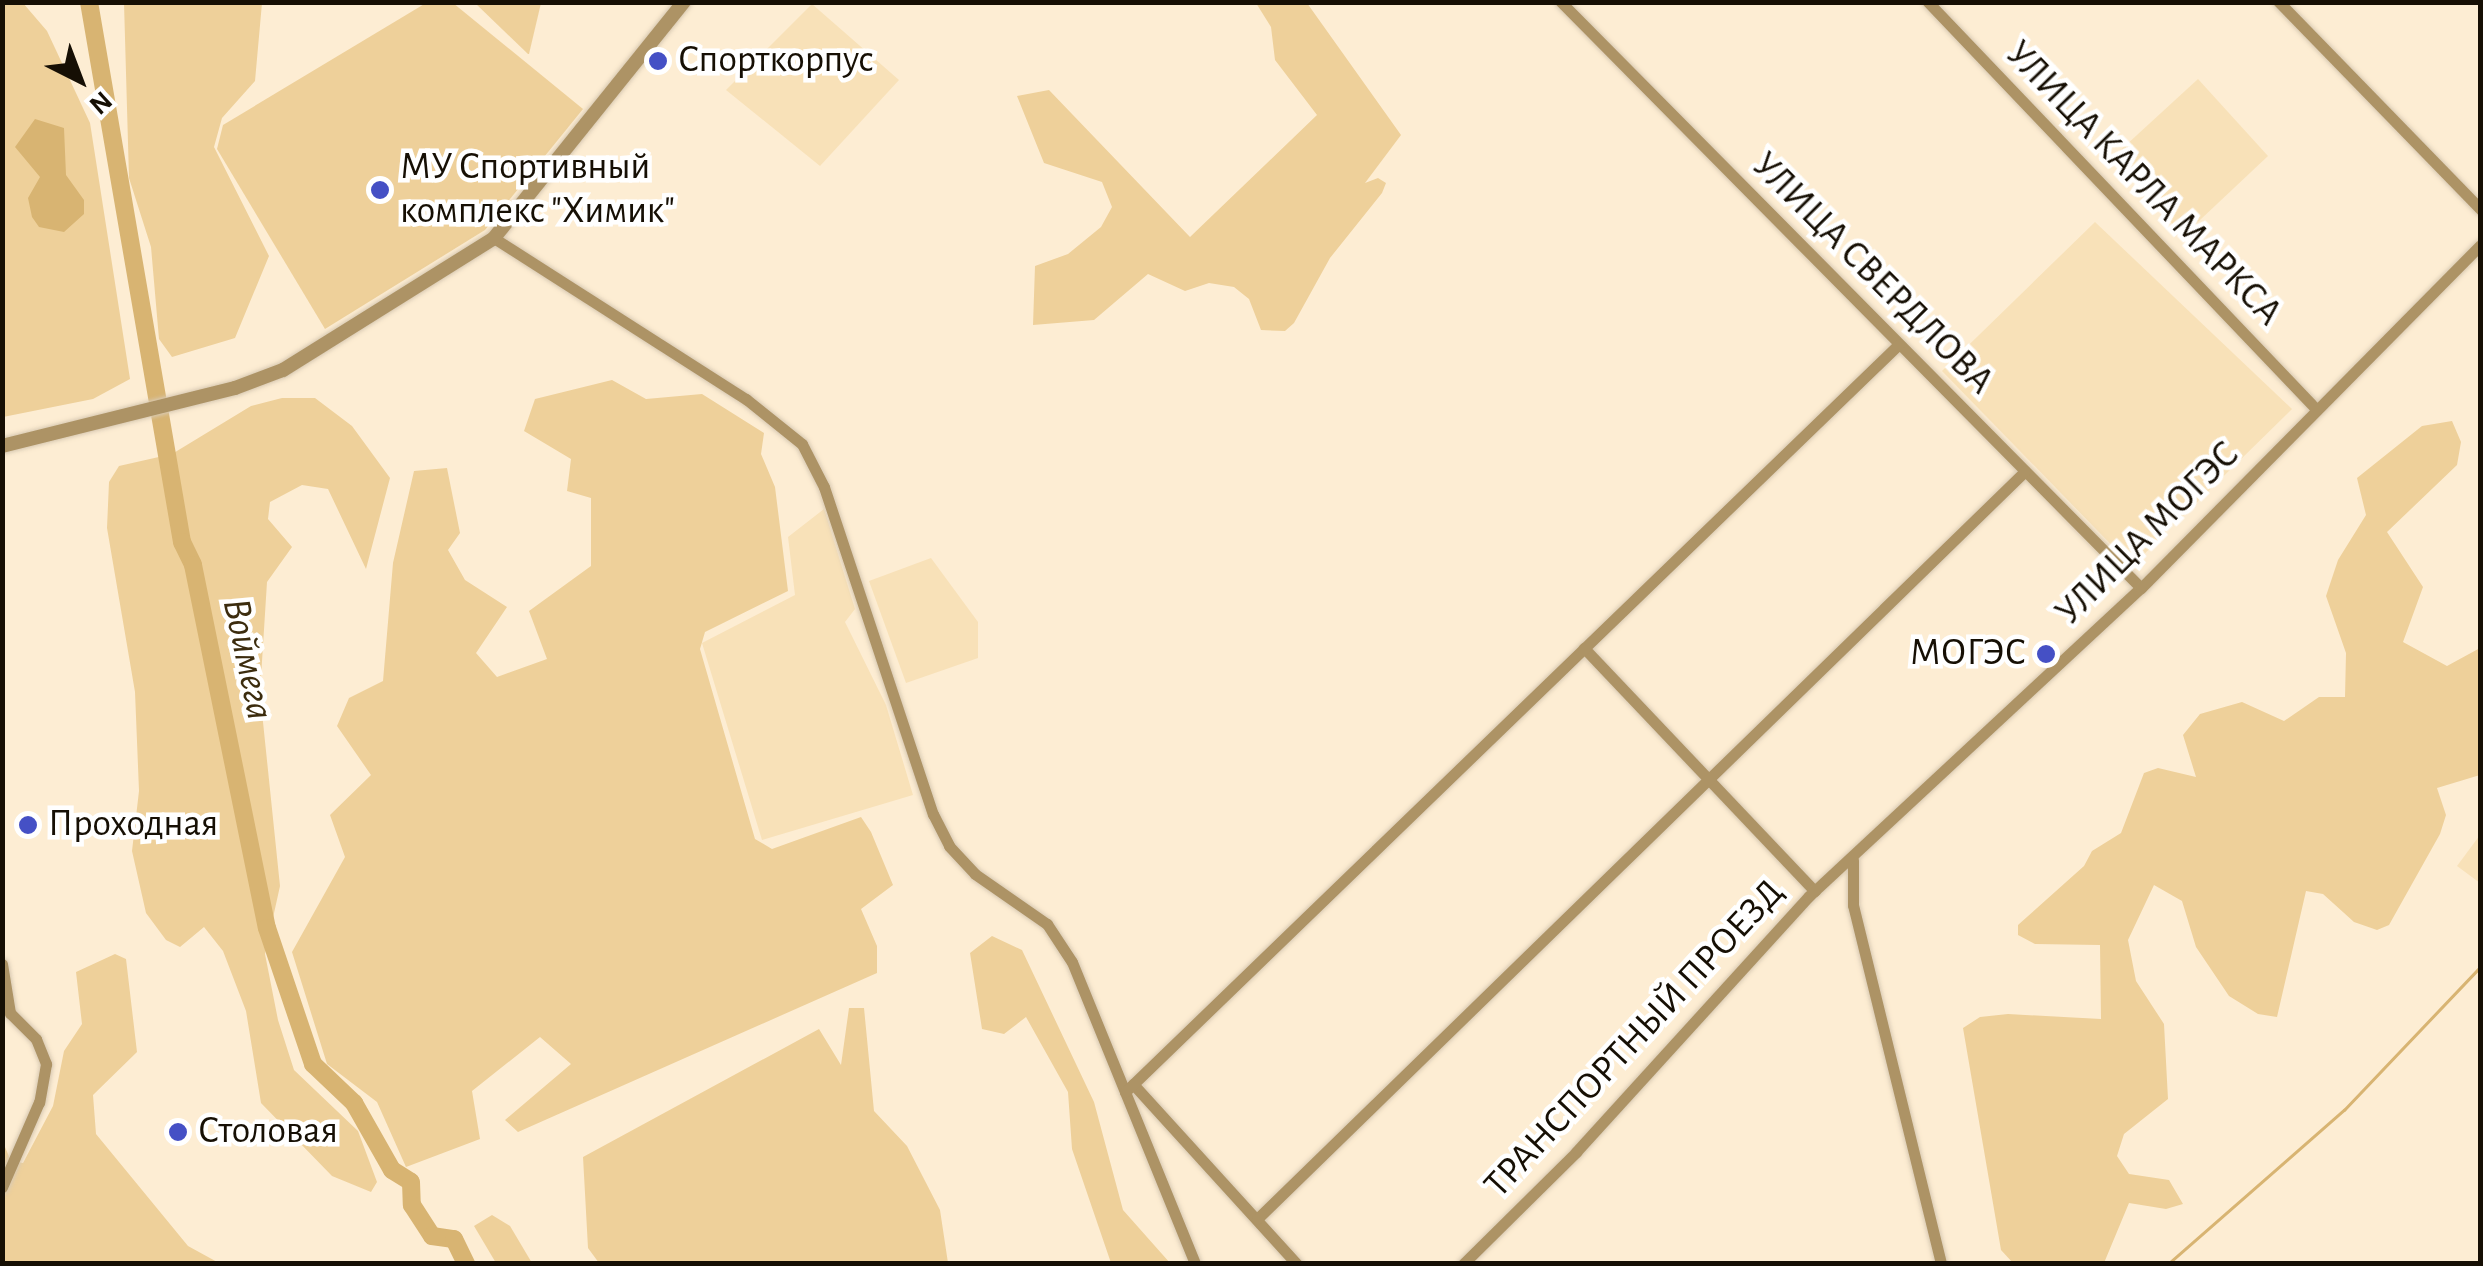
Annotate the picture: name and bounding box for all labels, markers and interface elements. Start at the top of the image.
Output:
north arrow [30,30,130,130]
street label: УЛИЦА КАРЛА МАРКСА [1995,32,2291,336]
place label: Спорткорпус [678,38,874,84]
marker: Спорткорпус [647,50,669,72]
text: N [83,85,117,119]
street label: УЛИЦА СВЕРДЛОВА [1742,144,2002,404]
place label: МУ Спортивный комплекс "Химик" [400,145,675,234]
marker: МУ Спортивный комплекс "Химик" [369,179,391,201]
street label: УЛИЦА МОГЭС [2047,433,2249,635]
water label: Воймега [212,594,284,724]
place label: МОГЭС [1910,631,2026,677]
marker: МОГЭС [2035,643,2057,665]
place label: Проходная [48,802,218,848]
marker: Проходная [17,814,39,836]
street label: ТРАНСПОРТНЫЙ ПРОЕЗД [1476,870,1794,1208]
place label: Столовая [198,1109,338,1155]
marker: Столовая [167,1121,189,1143]

